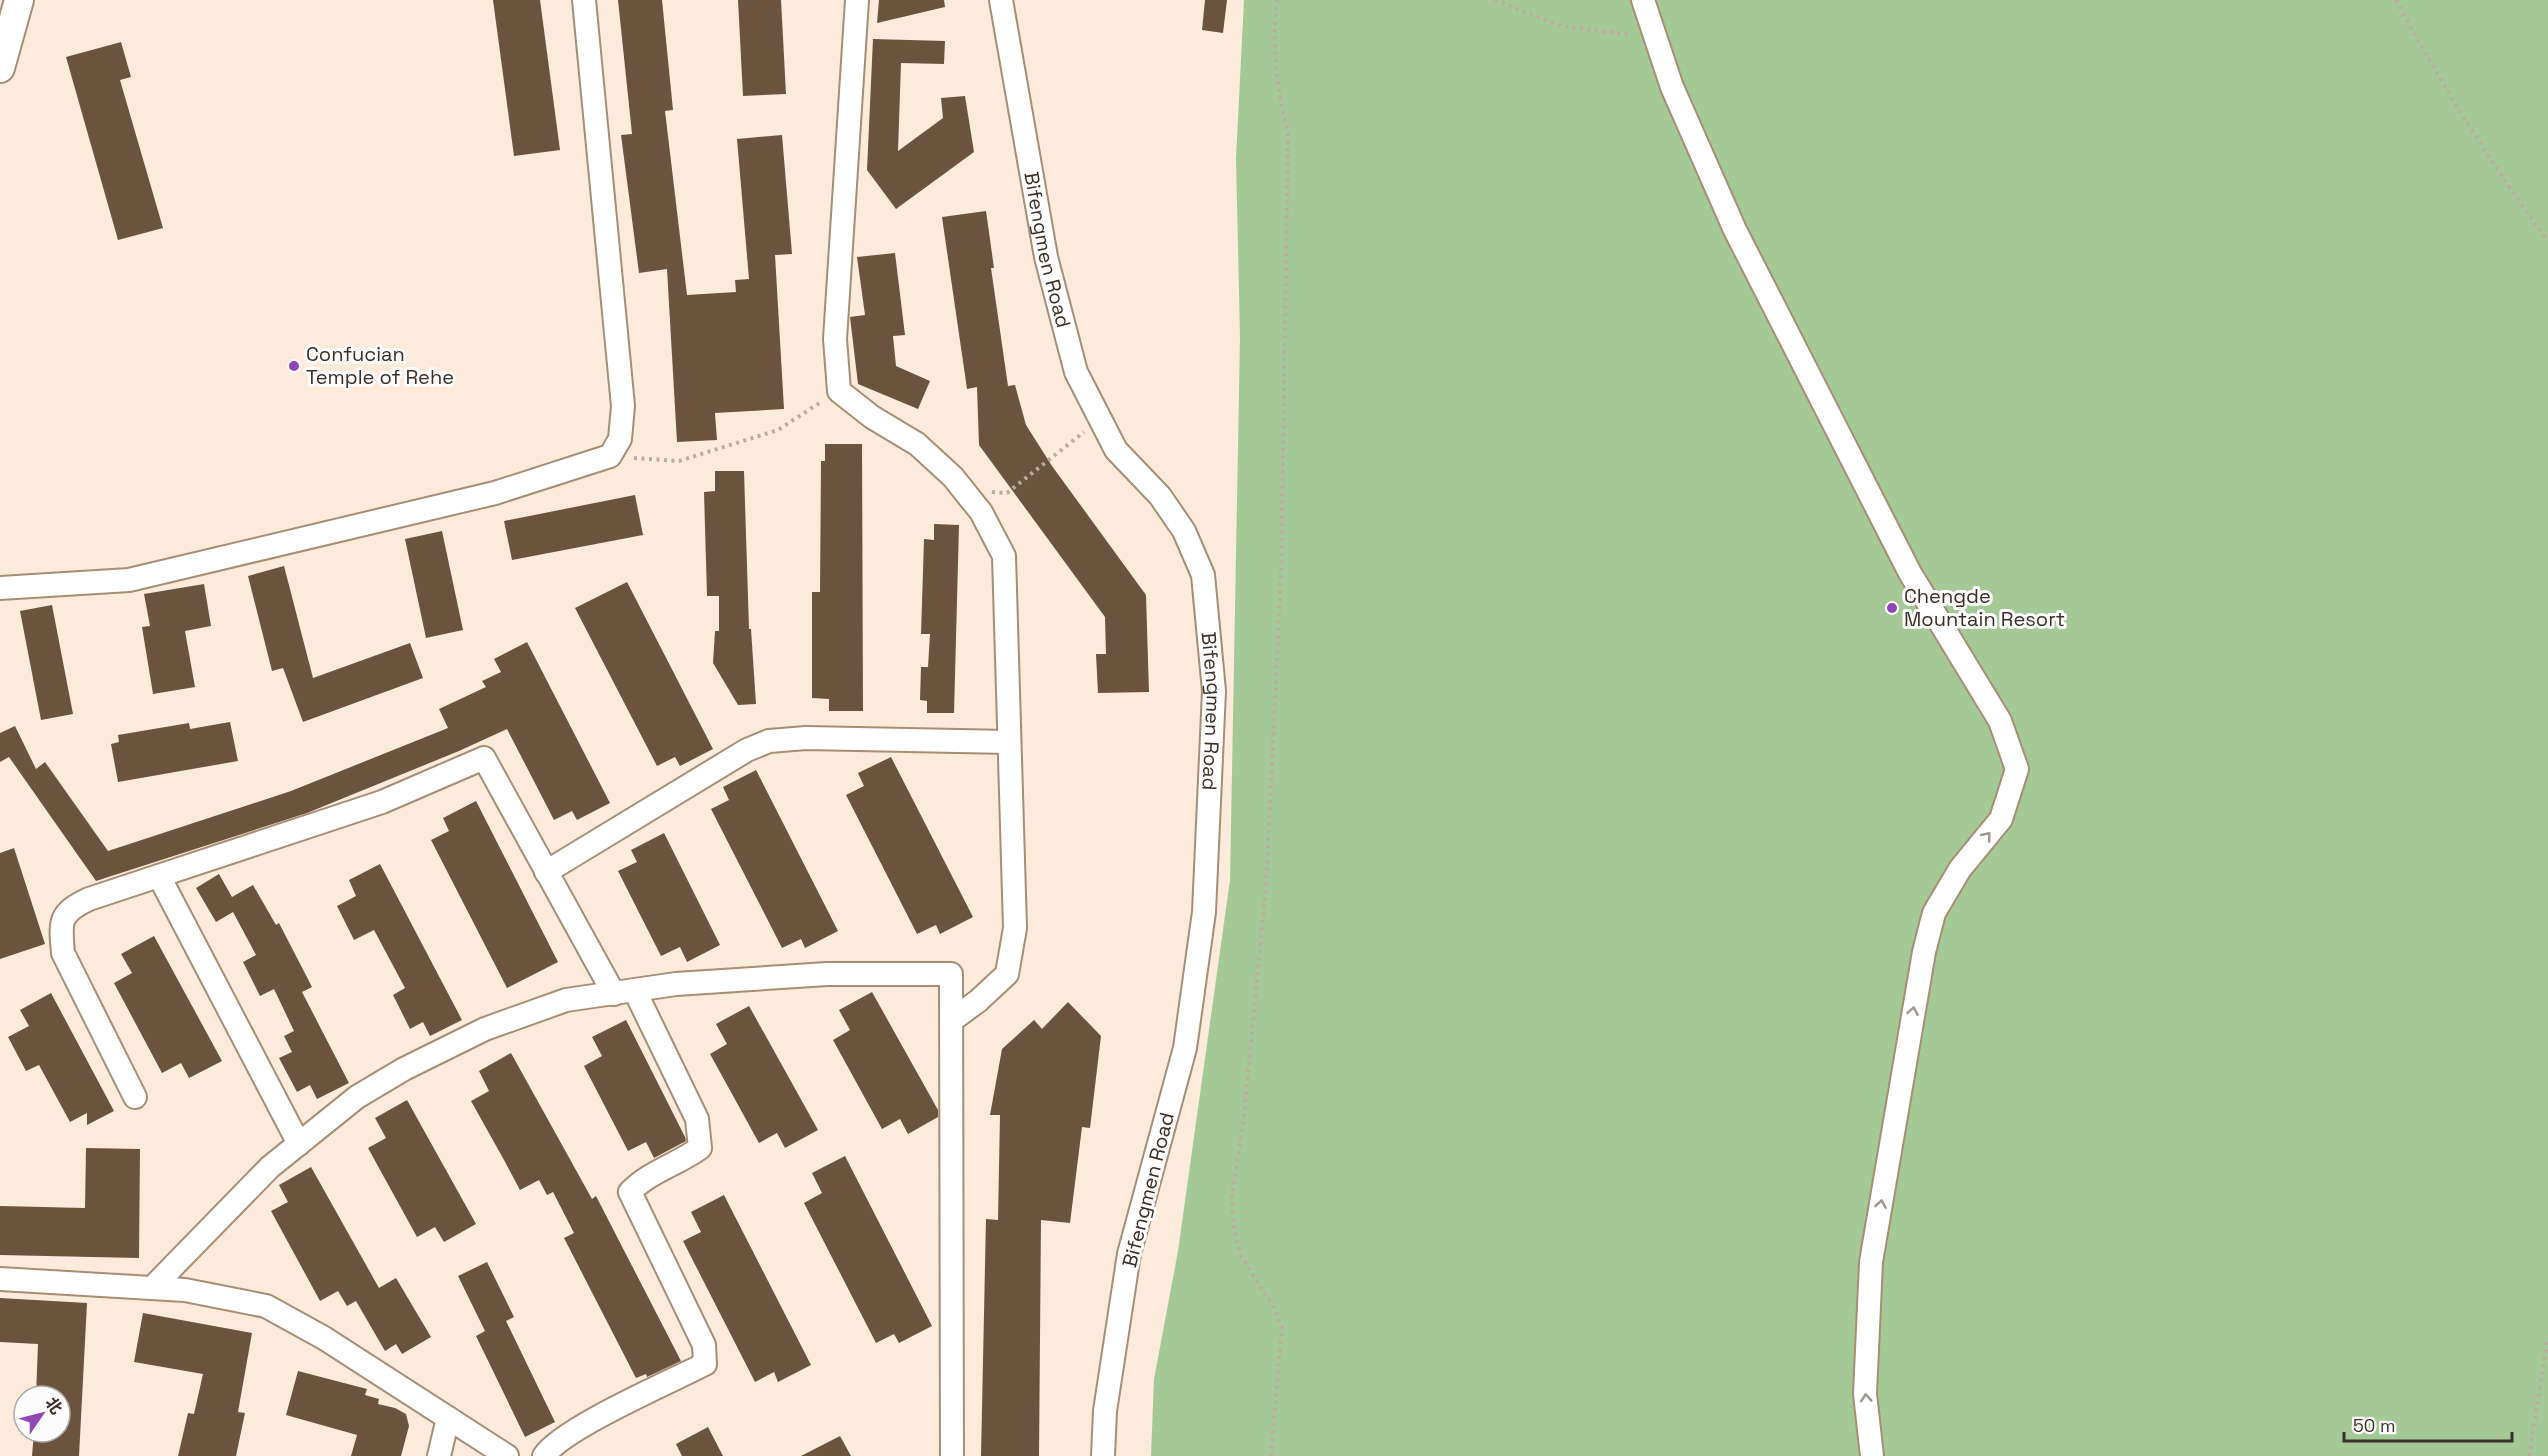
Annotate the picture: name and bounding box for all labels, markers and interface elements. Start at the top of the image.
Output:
street label: Bifengmen Road [1018,170,1077,331]
place label: Confucian Temple of Rehe [306,341,454,390]
marker: Confucian Temple of Rehe [287,359,301,373]
place label: Chengde Mountain Resort [1904,583,2065,632]
marker: Chengde Mountain Resort [1885,601,1899,615]
street label: Bifengmen Road [1195,631,1227,791]
one-way arrow [1980,832,1991,843]
one-way arrow [1906,1007,1919,1017]
street label: Bifengmen Road [1116,1110,1180,1270]
one-way arrow [1874,1199,1886,1208]
north arrow [12,1384,72,1444]
text: 北 [41,1393,67,1418]
one-way arrow [1860,1393,1873,1402]
scale bar [2344,1405,2512,1443]
text: 50 m [2353,1414,2395,1437]

